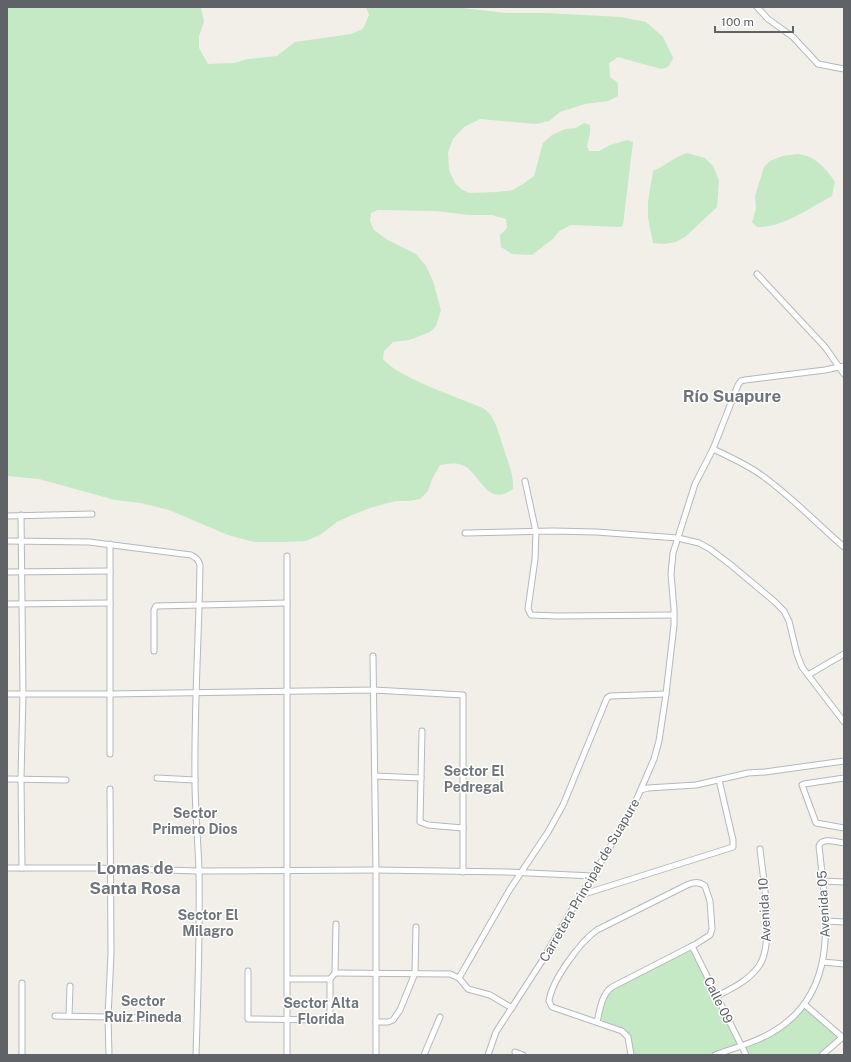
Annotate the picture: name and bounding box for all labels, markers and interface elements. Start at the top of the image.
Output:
scale bar [715,8,793,34]
text: 100 m [721,15,754,29]
district label: Río Suapure [683,386,781,406]
district label: Sector El Pedregal [443,763,505,795]
street label: Carretera Principal de Suapure [536,796,642,965]
district label: Sector Primero Dios [152,805,238,837]
district label: Lomas de Santa Rosa [89,858,181,898]
street label: Avenida 05 [814,870,833,938]
street label: Avenida 10 [755,877,774,942]
district label: Sector El Milagro [177,907,239,939]
street label: Calle 09 [701,975,736,1026]
district label: Sector Ruiz Pineda [104,993,182,1025]
district label: Sector Alta Florida [283,995,359,1027]

